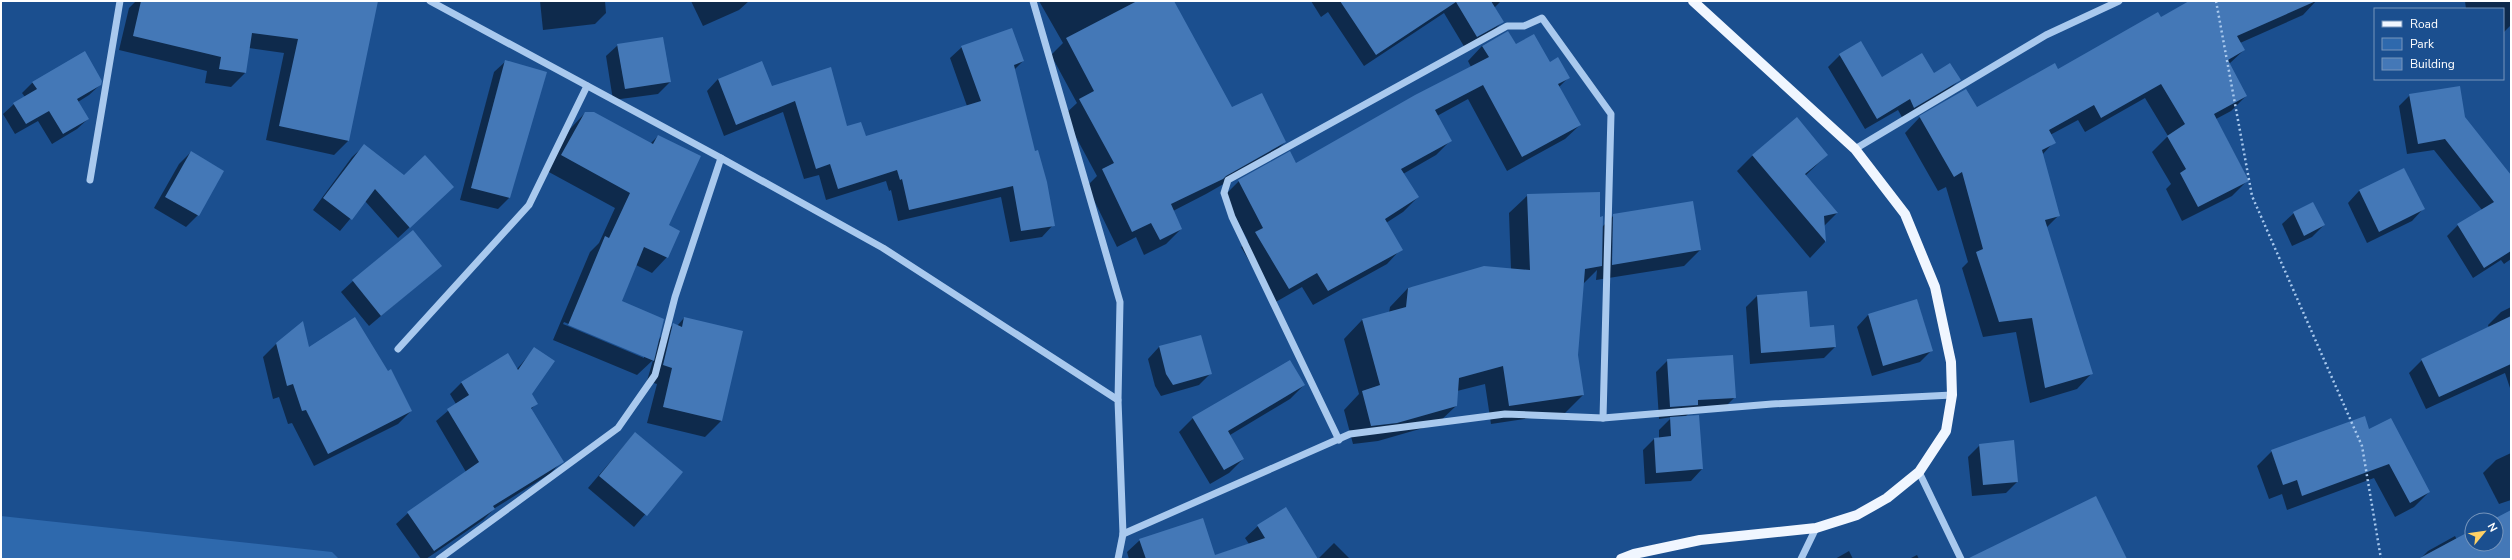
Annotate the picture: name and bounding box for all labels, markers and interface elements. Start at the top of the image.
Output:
legend [2374,8,2504,80]
text: Road [2410,16,2438,32]
text: Park [2410,36,2435,52]
text: Building [2410,56,2455,72]
north arrow [2464,512,2504,552]
text: N [2484,520,2501,535]

